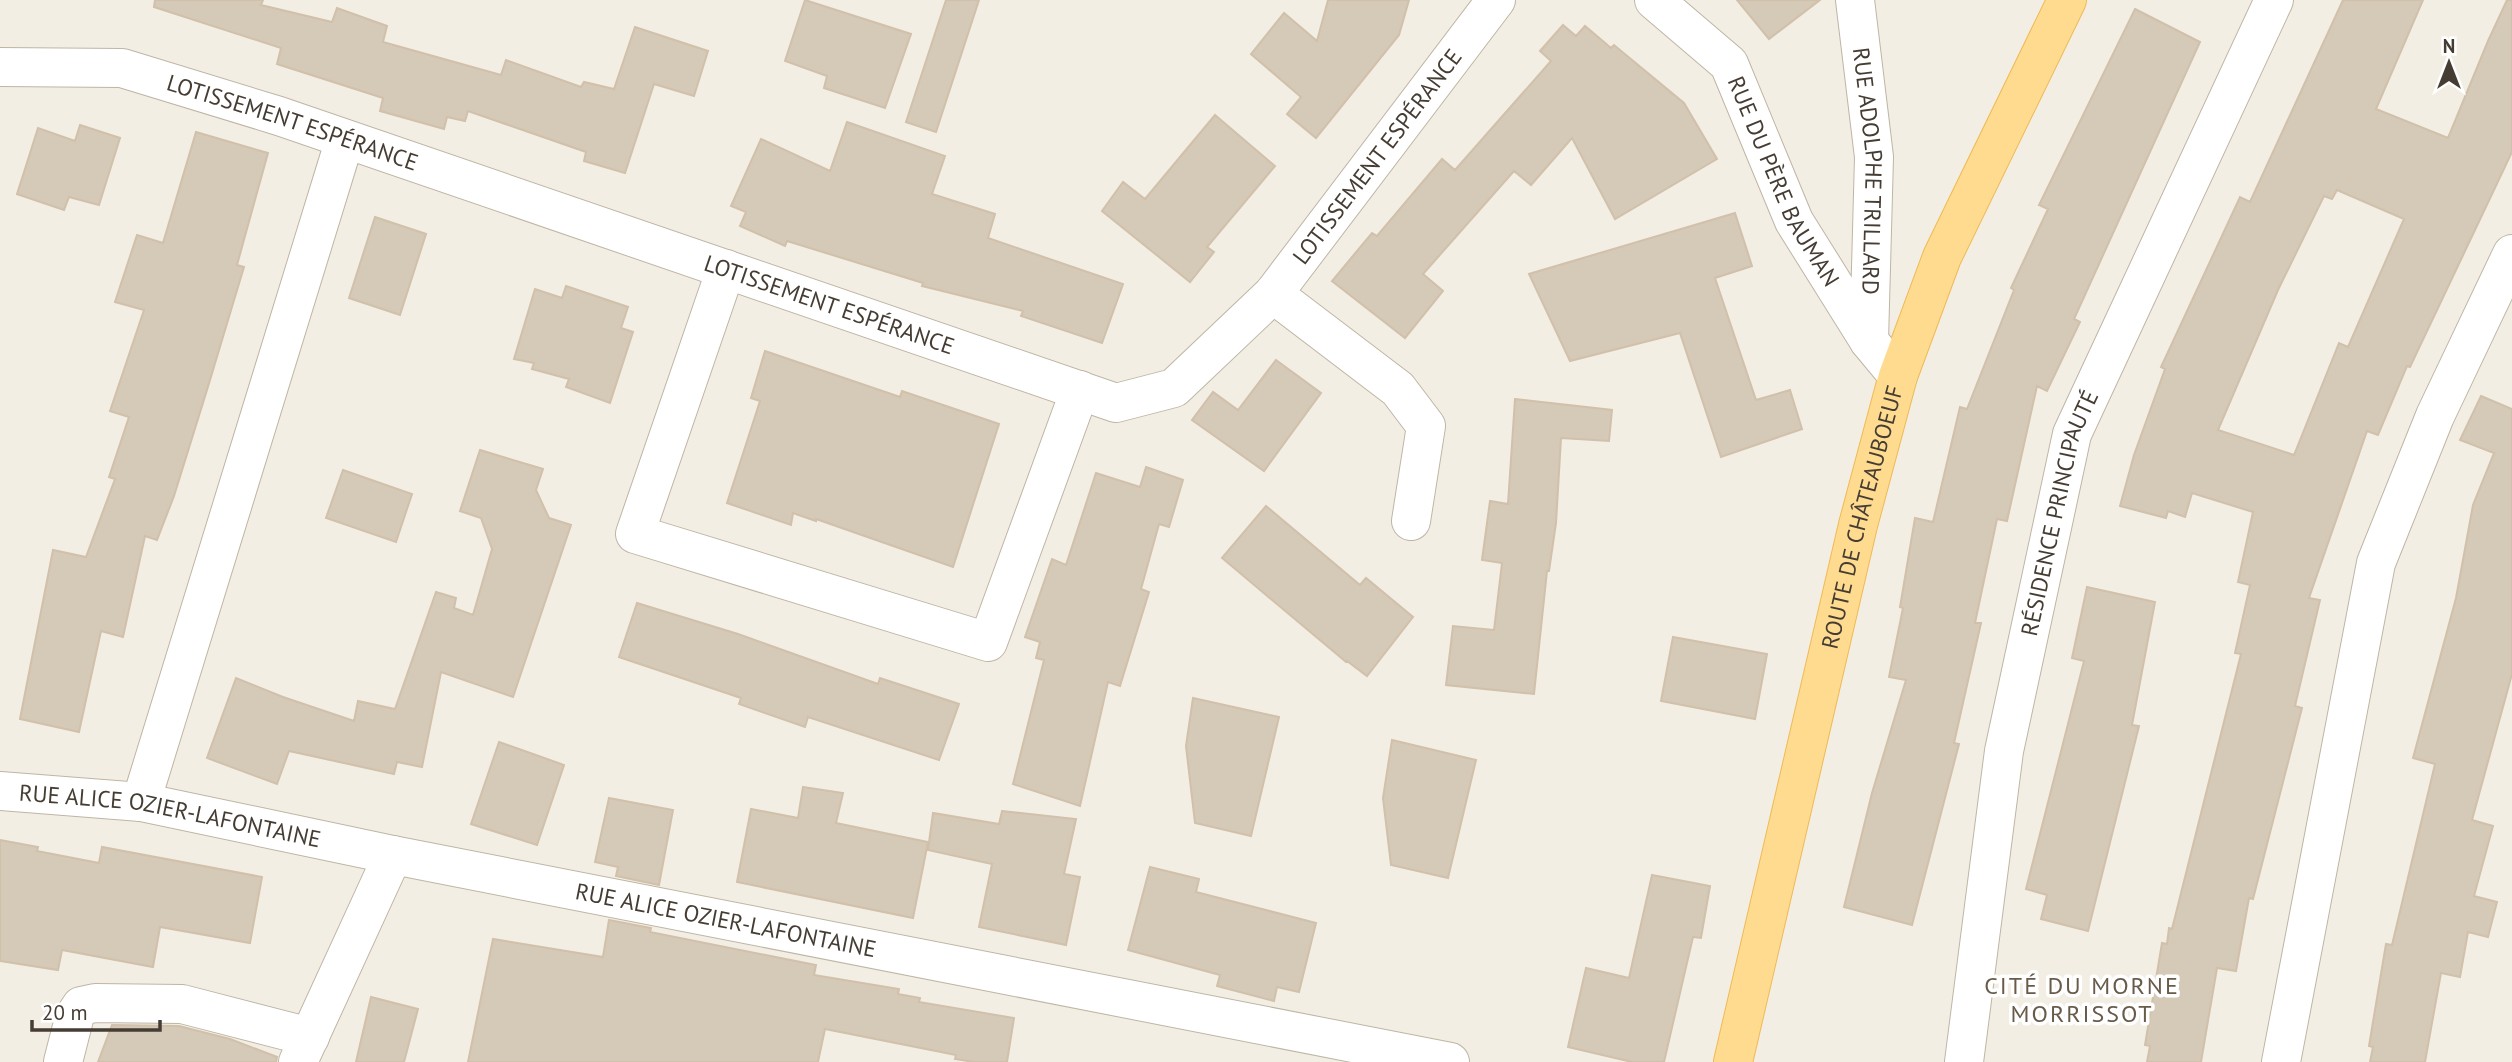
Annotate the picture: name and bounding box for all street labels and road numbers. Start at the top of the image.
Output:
street label: LOTISSEMENT ESPÉRANCE [1286,43,1468,270]
street label: RUE ADOLPHE TRILLARD [1847,46,1890,295]
street label: LOTISSEMENT ESPÉRANCE [164,68,422,177]
street label: RUE DU PÈRE BAUMAN [1722,72,1846,291]
street label: LOTISSEMENT ESPÉRANCE [701,248,958,361]
street label: ROUTE DE CHÂTEAUBOEUF [1815,382,1909,652]
street label: RÉSIDENCE PRINCIPAUTÉ [2014,385,2104,639]
street label: RUE ALICE OZIER-LAFONTAINE [18,778,324,853]
street label: RUE ALICE OZIER-LAFONTAINE [573,876,879,963]

